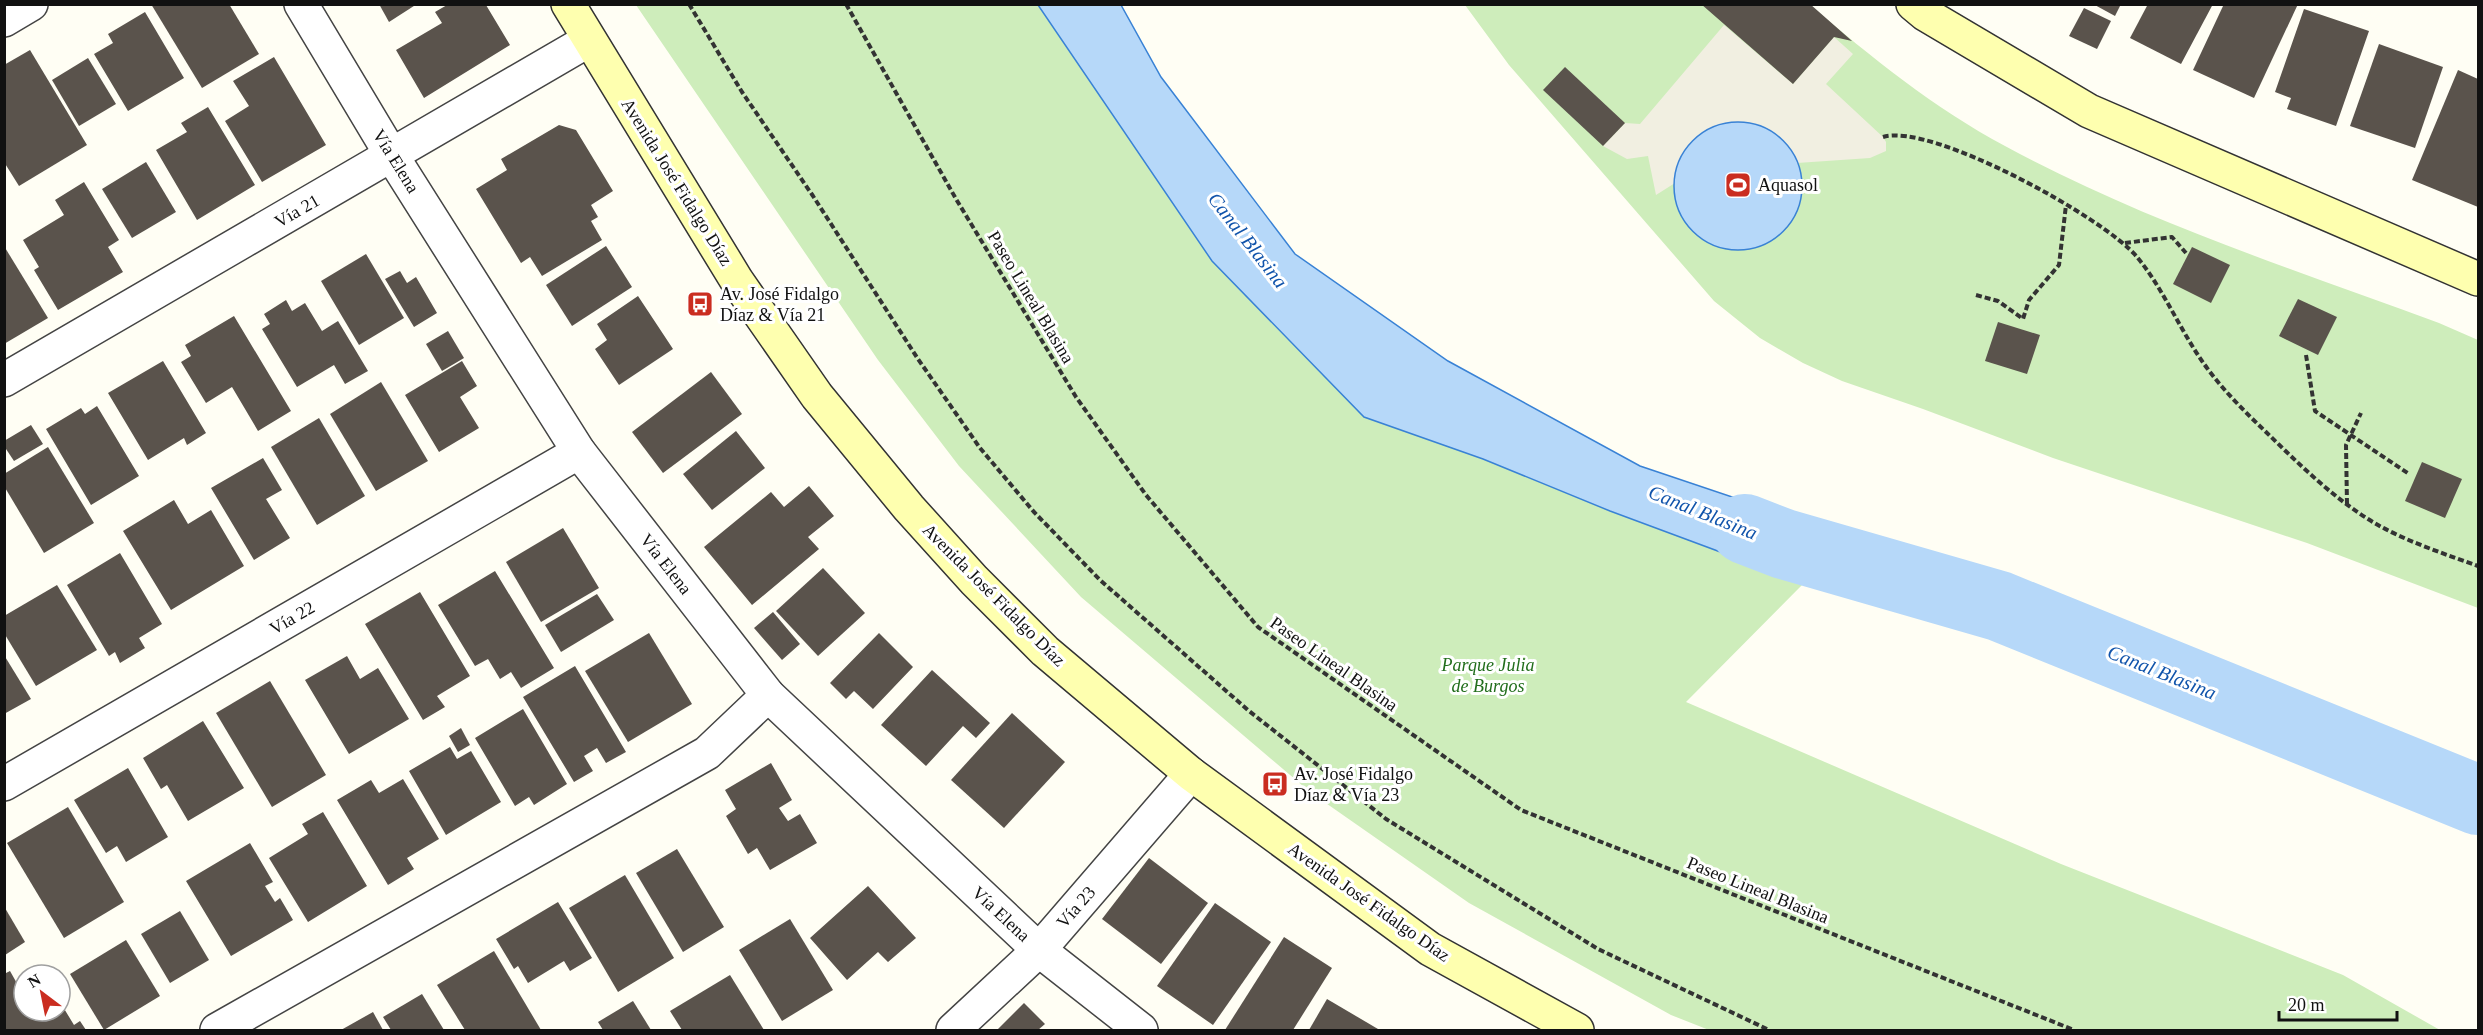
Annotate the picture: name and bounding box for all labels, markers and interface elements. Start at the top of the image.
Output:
street label: Avenida José Fidalgo Díaz [617,95,737,269]
street label: Vía Elena [369,125,423,197]
sports icon: Aquasol [1723,170,1753,200]
place label: Aquasol [1758,175,1818,195]
water label: Canal Blasina [1204,188,1292,292]
street label: Vía 21 [271,190,323,232]
street label: Paseo Lineal Blasina [984,227,1078,367]
place label: Av. José Fidalgo Díaz & Vía 21 [720,284,839,325]
bus stop icon: Av. José Fidalgo Díaz & Vía 21 [685,289,715,319]
water label: Canal Blasina [1646,480,1760,544]
street label: Avenida José Fidalgo Díaz [919,520,1069,670]
street label: Vía Elena [636,530,696,598]
street label: Vía 22 [266,597,318,639]
street label: Paseo Lineal Blasina [1266,613,1402,715]
water label: Canal Blasina [2105,640,2219,704]
park label: Parque Julia de Burgos [1441,655,1534,696]
place label: Av. José Fidalgo Díaz & Vía 23 [1294,764,1413,805]
bus stop icon: Av. José Fidalgo Díaz & Vía 23 [1260,769,1290,799]
street label: Avenida José Fidalgo Díaz [1284,838,1454,966]
street label: Paseo Lineal Blasina [1684,852,1832,928]
street label: Vía Elena [968,882,1034,946]
street label: Vía 23 [1053,882,1099,932]
north arrow [12,963,72,1023]
text: N [25,970,44,991]
scale bar [2279,984,2398,1022]
text: 20 m [2288,995,2325,1015]

